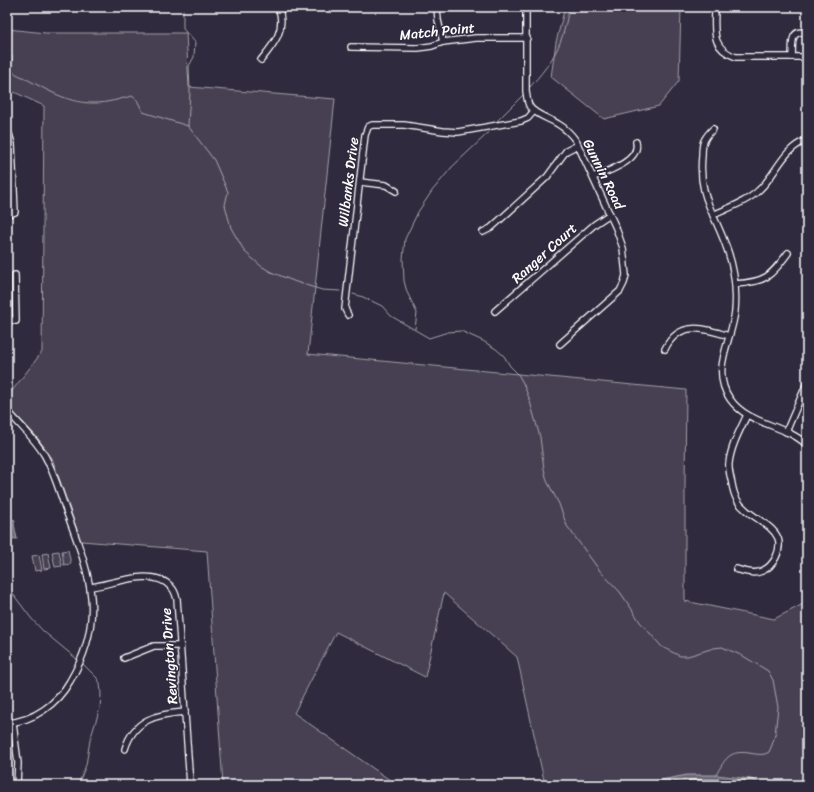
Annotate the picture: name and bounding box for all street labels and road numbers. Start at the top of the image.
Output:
street label: Match Point [398,15,476,48]
street label: Gunnin Road [576,134,632,215]
street label: Wilbanks Drive [331,136,366,228]
street label: Ranger Court [506,217,583,290]
street label: Revington Drive [154,607,185,705]

